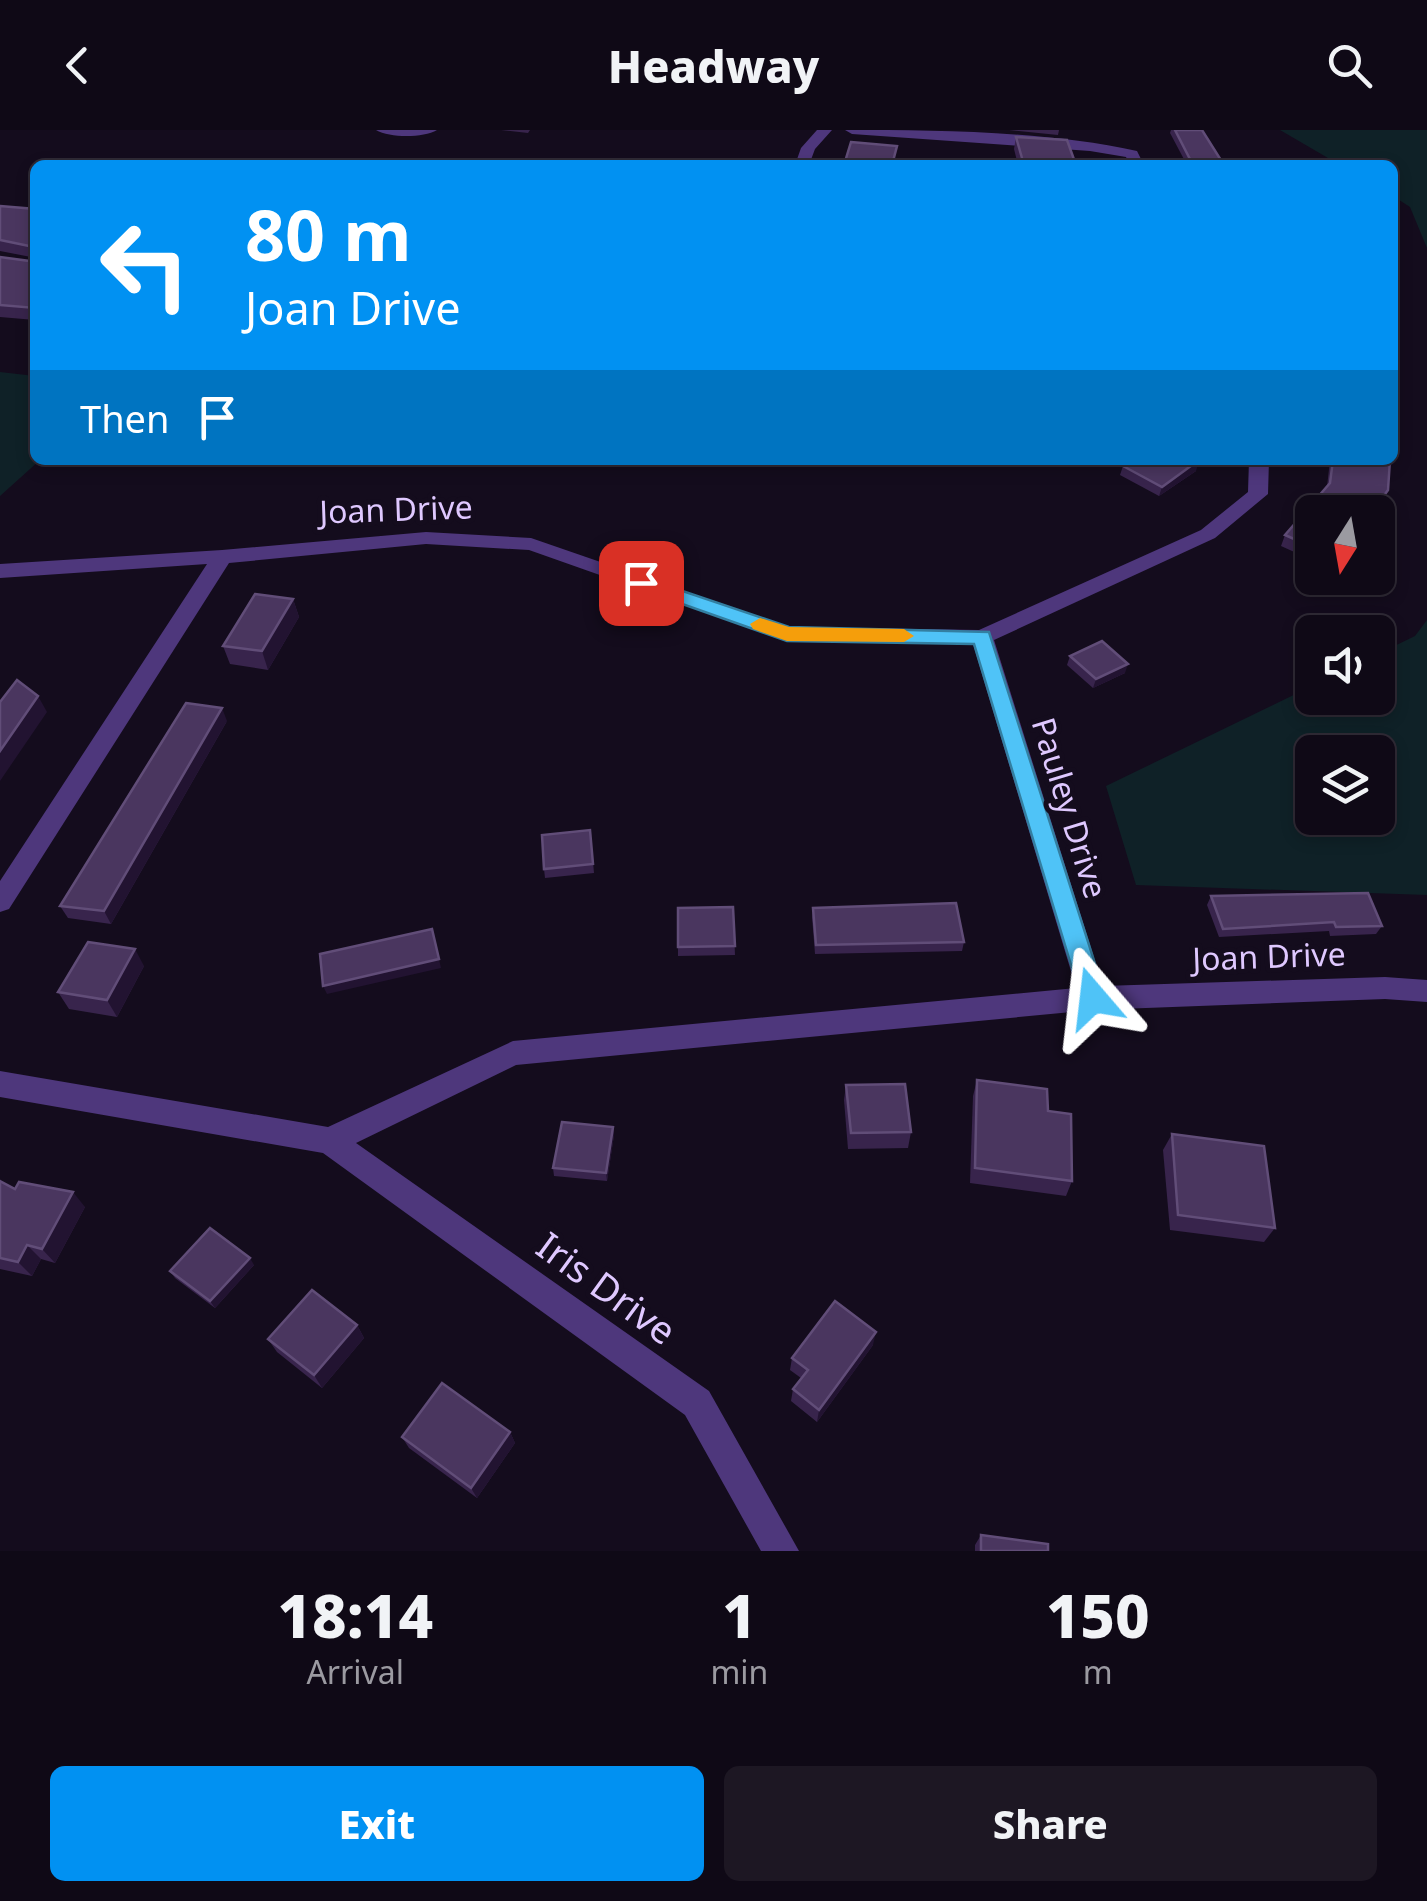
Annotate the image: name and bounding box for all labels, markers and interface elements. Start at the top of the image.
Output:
text: Headway [608,35,819,96]
icon: back [50,38,105,93]
icon: search [1322,38,1377,93]
text: 80 m [245,186,412,282]
icon: left [80,200,210,330]
text: Joan Drive [245,277,461,338]
icon: arrive [190,390,245,445]
text: Then [80,392,170,444]
street label: Joan Drive [316,484,473,533]
north arrow [1295,495,1395,595]
map controls [1295,495,1395,835]
pin [599,541,684,626]
icon: arrive [614,556,669,611]
button: sound [1295,615,1395,715]
street label: Pauley Drive [1023,712,1118,903]
button: layers [1295,735,1395,835]
street label: Joan Drive [1189,931,1346,980]
position arrow [1041,946,1145,1050]
street label: Iris Drive [527,1219,687,1356]
text: 18:14 [277,1574,433,1656]
text: 1 [722,1574,757,1656]
text: 150 [1046,1574,1150,1656]
text: Arrival [306,1650,404,1693]
text: min [710,1650,768,1693]
text: m [1083,1650,1113,1693]
button: Exit [50,1766,704,1881]
button: Share [724,1766,1377,1881]

